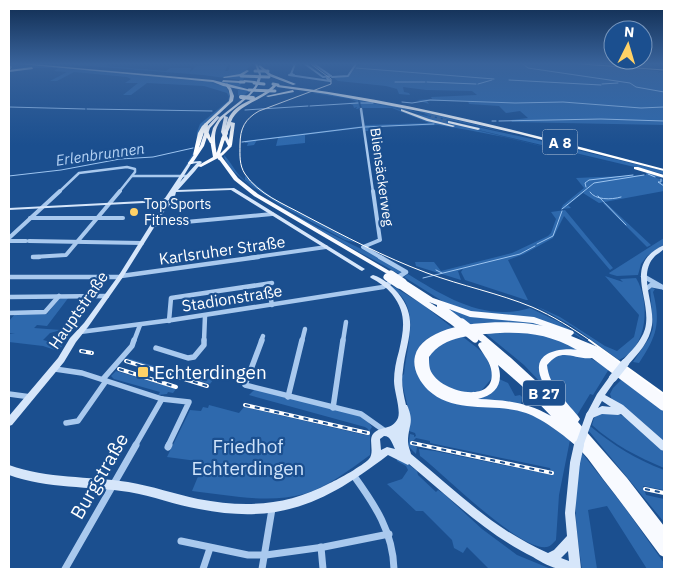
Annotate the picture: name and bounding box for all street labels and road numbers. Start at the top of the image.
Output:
street label: Bliensäckerweg [366,127,398,228]
road number: A 8 [542,130,578,154]
street label: Karlsruher Straße [158,231,287,269]
street label: Hauptstraße [44,267,112,353]
street label: Stadionstraße [180,280,284,316]
road number: B 27 [523,380,565,406]
street label: Burgstraße [65,429,133,523]

